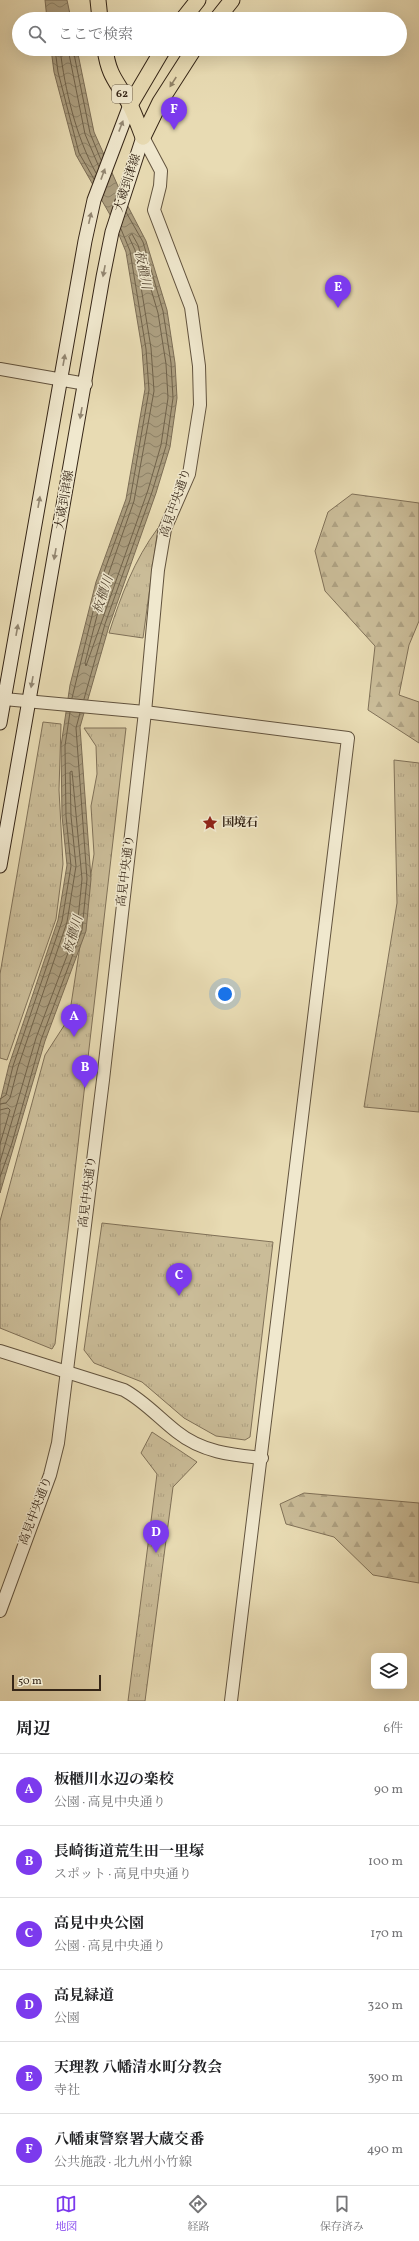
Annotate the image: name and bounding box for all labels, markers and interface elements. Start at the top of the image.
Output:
search box [12,12,407,56]
icon: search [26,23,48,45]
text: ここで検索 [58,25,133,46]
one-way arrow [169,77,177,87]
road number: 62 [112,85,132,103]
pin: F [161,97,187,130]
one-way arrow [119,120,125,132]
street label: 大蔵到津線 [111,152,145,214]
one-way arrow [101,168,107,180]
one-way arrow [87,212,93,224]
water label: 板櫃川 [129,249,155,293]
one-way arrow [101,265,107,277]
pin: E [325,275,351,308]
one-way arrow [61,354,67,366]
one-way arrow [78,407,84,419]
street label: 高見中央通り [157,466,195,540]
street label: 大蔵到津線 [52,469,78,531]
one-way arrow [36,495,42,508]
one-way arrow [52,548,58,560]
water label: 板櫃川 [89,572,119,616]
one-way arrow [14,623,20,636]
one-way arrow [29,676,35,688]
place icon: 国境石 [201,814,219,832]
place label: 国境石 [222,815,258,831]
street label: 高見中央通り [114,834,138,908]
water label: 板櫃川 [60,912,89,956]
your location [215,984,235,1004]
pin: A [61,1004,87,1037]
pin: B [72,1055,98,1088]
street label: 高見中央通り [76,1155,100,1229]
pin: C [166,1263,192,1296]
street label: 高見中央通り [16,1475,56,1547]
pin: D [143,1520,169,1553]
map controls [371,1653,407,1689]
button: layers [371,1653,407,1689]
scale bar [12,1673,101,1692]
text: 50 m [18,1674,42,1689]
text: 周辺 [16,1718,50,1741]
text: 6件 [383,1720,403,1738]
text: 板櫃川水辺の楽校 [54,1770,174,1791]
text: A [24,1781,34,1799]
text: 90 m [374,1781,403,1799]
text: 公園 · 高見中央通り [54,1794,166,1812]
text: 長崎街道荒生田一里塚 [54,1842,204,1863]
text: B [25,1853,33,1871]
text: 100 m [368,1853,403,1871]
text: スポット · 高見中央通り [54,1866,192,1884]
text: 高見中央公園 [54,1914,144,1935]
text: C [25,1925,33,1943]
text: 170 m [370,1925,403,1943]
text: 公園 · 高見中央通り [54,1938,166,1956]
text: 高見緑道 [54,1986,114,2007]
text: D [24,1997,34,2015]
text: 320 m [368,1997,403,2015]
text: 公園 [54,2010,80,2028]
text: 天理教 八幡清水町分教会 [54,2058,222,2079]
text: E [25,2069,33,2087]
text: 390 m [368,2069,403,2087]
text: 寺社 [54,2082,80,2100]
text: 八幡東警察署大蔵交番 [54,2130,204,2151]
text: F [25,2141,33,2159]
text: 490 m [367,2141,403,2159]
text: 公共施設 · 北九州小竹線 [54,2154,192,2172]
tab: 地図 [55,2193,77,2235]
tab: 経路 [187,2193,209,2235]
tab: 保存済み [320,2193,364,2235]

